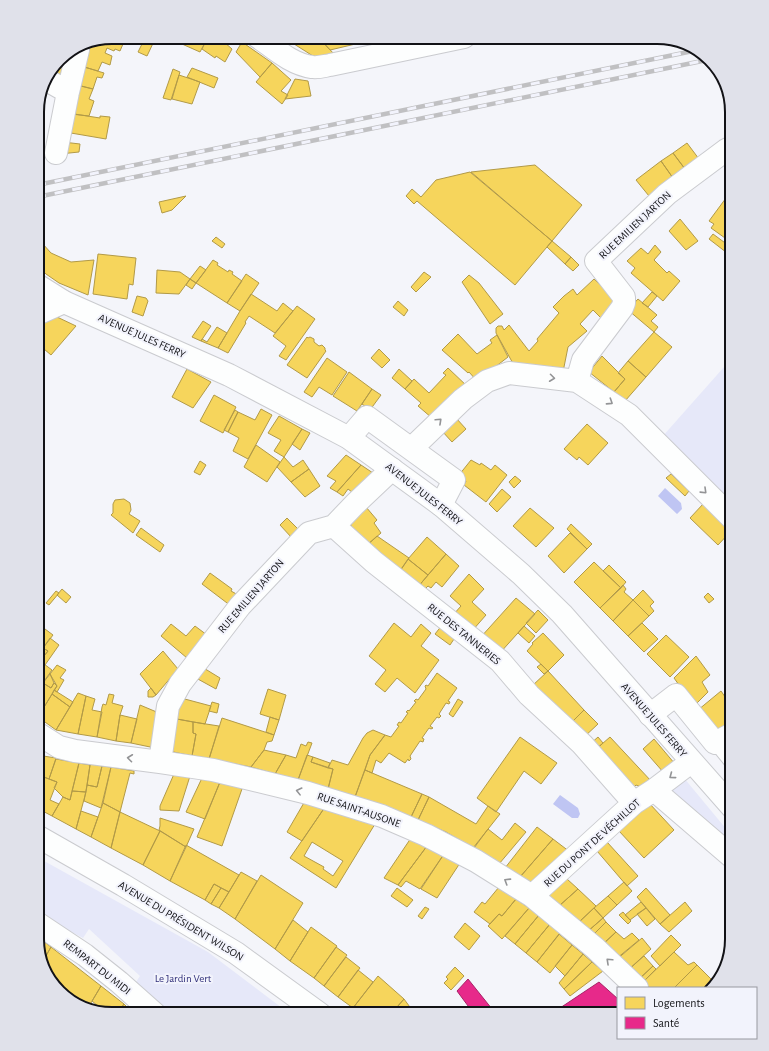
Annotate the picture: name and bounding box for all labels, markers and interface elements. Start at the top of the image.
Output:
street label: RUE EMILIEN JARTON [597,189,673,261]
street label: AVENUE JULES FERRY [97,312,187,360]
one-way arrow [549,373,555,382]
one-way arrow [605,397,612,404]
one-way arrow [434,419,442,426]
street label: AVENUE JULES FERRY [384,461,465,527]
one-way arrow [699,486,707,494]
street label: RUE EMILIEN JARTON [216,557,286,635]
street label: RUE DES TANNERIES [425,601,503,667]
street label: AVENUE JULES FERRY [619,681,689,759]
one-way arrow [127,754,133,763]
one-way arrow [670,771,677,778]
one-way arrow [295,787,302,796]
street label: RUE SAINT-AUSONE [316,791,403,830]
street label: RUE DU PONT DE VÉCHILLOT [541,796,643,889]
street label: AVENUE DU PRÉSIDENT WILSON [116,878,246,963]
one-way arrow [504,878,511,885]
street label: REMPART DU MIDI [61,937,133,997]
one-way arrow [606,959,613,966]
park label: Le Jardin Vert [155,973,212,984]
legend [617,987,757,1039]
text: Logements [653,997,705,1009]
text: Santé [653,1017,679,1029]

